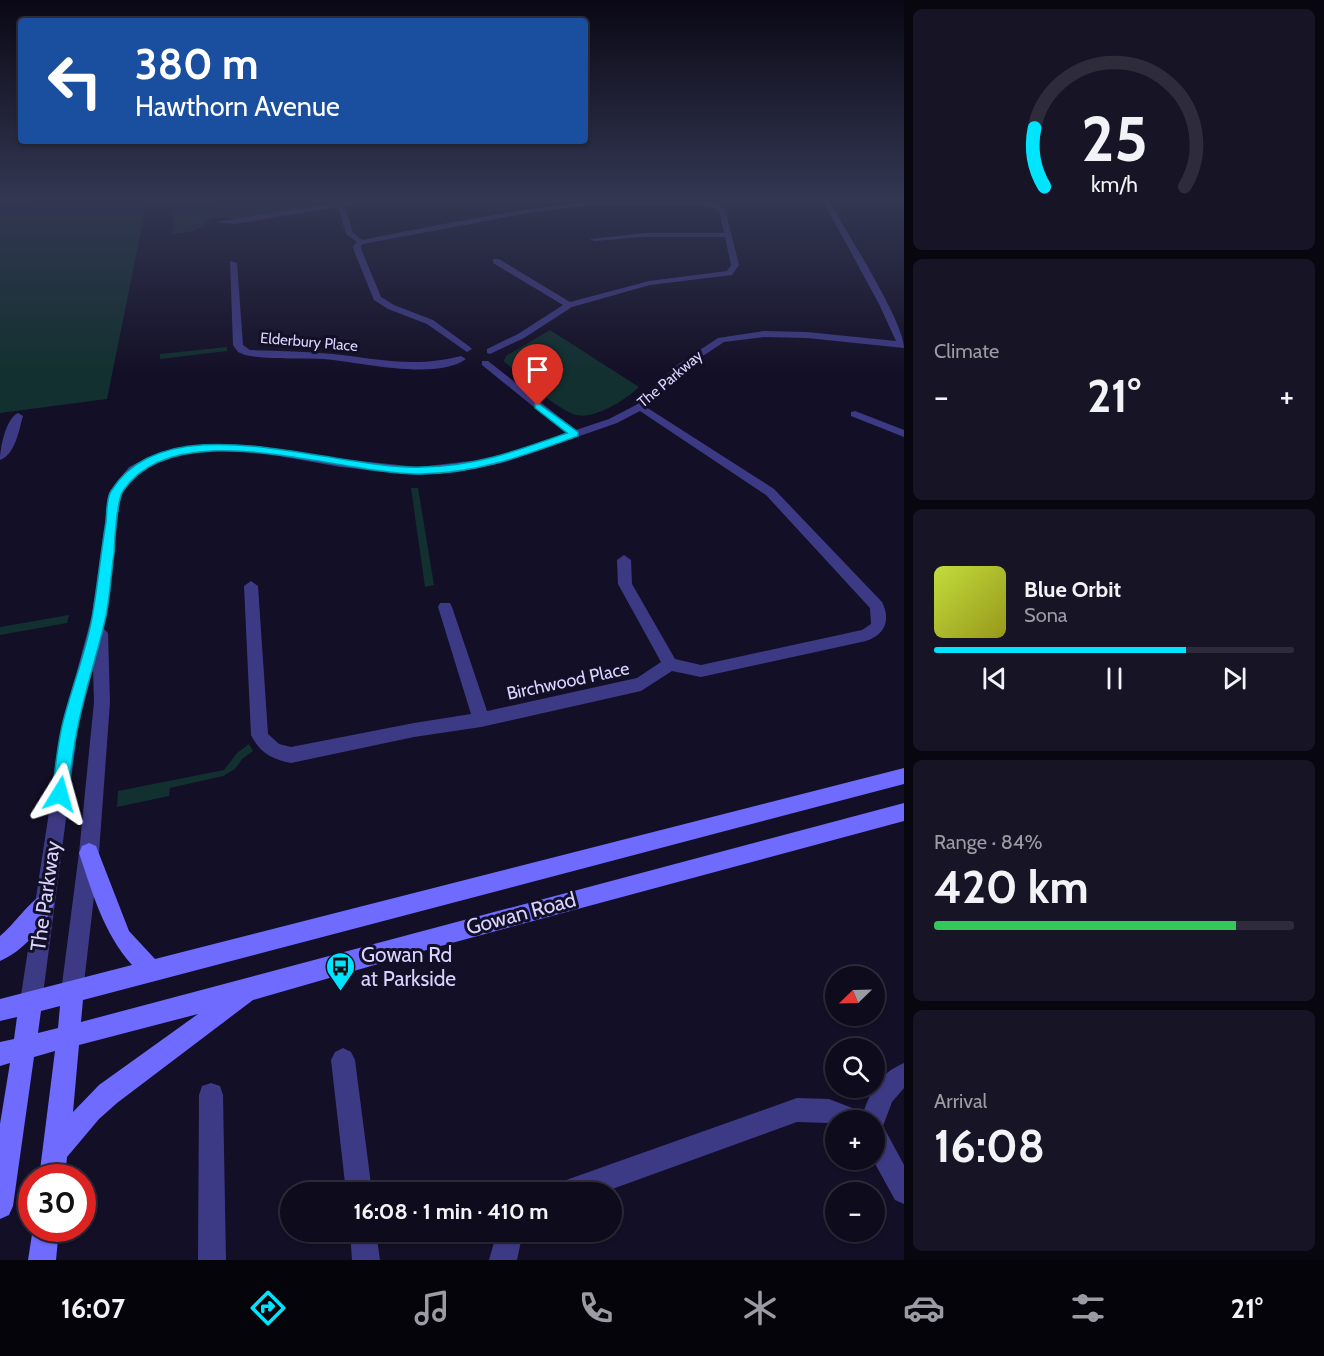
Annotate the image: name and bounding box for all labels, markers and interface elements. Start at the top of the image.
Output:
text: 380 m [135,38,259,90]
icon: left [36,42,114,120]
text: Hawthorn Avenue [135,90,340,123]
text: 25 [1081,101,1147,177]
text: km/h [1091,171,1137,197]
street label: Elderbury Place [259,329,359,355]
text: Climate [934,339,999,363]
pin [512,344,563,406]
street label: The Parkway [634,346,707,411]
icon: arrive [521,353,554,386]
text: 21° [1087,369,1141,423]
text: − [934,376,949,416]
text: + [1279,376,1294,416]
text: Blue Orbit [1024,576,1121,603]
text: Sona [1024,603,1067,627]
street label: Birchwood Place [505,657,631,705]
icon: previous [978,662,1011,695]
icon: pause [1098,662,1131,695]
icon: next [1218,662,1251,695]
position arrow [28,762,92,826]
text: Range · 84% [934,830,1042,854]
street label: The Parkway [25,839,65,953]
text: 420 km [934,860,1089,914]
street label: Gowan Road [463,886,579,940]
place label: Gowan Rd at Parkside [361,942,456,991]
bus stop icon: Gowan Rd at Parkside [324,950,356,992]
north arrow [825,966,885,1026]
map controls [825,966,885,1242]
button: search [825,1038,885,1098]
text: Arrival [934,1089,987,1113]
button: + [825,1110,885,1170]
text: 16:08 [934,1119,1045,1173]
speed limit sign: 30 [18,1164,96,1242]
button: − [825,1182,885,1242]
text: 16:08 · 1 min · 410 m [353,1198,549,1225]
icon: directions [247,1287,289,1329]
icon: music [411,1287,453,1329]
icon: phone [575,1287,617,1329]
icon: climate [739,1287,781,1329]
icon: car [903,1287,945,1329]
icon: filters [1067,1287,1109,1329]
text: 16:07 [61,1292,125,1325]
text: 21° [1231,1292,1263,1325]

